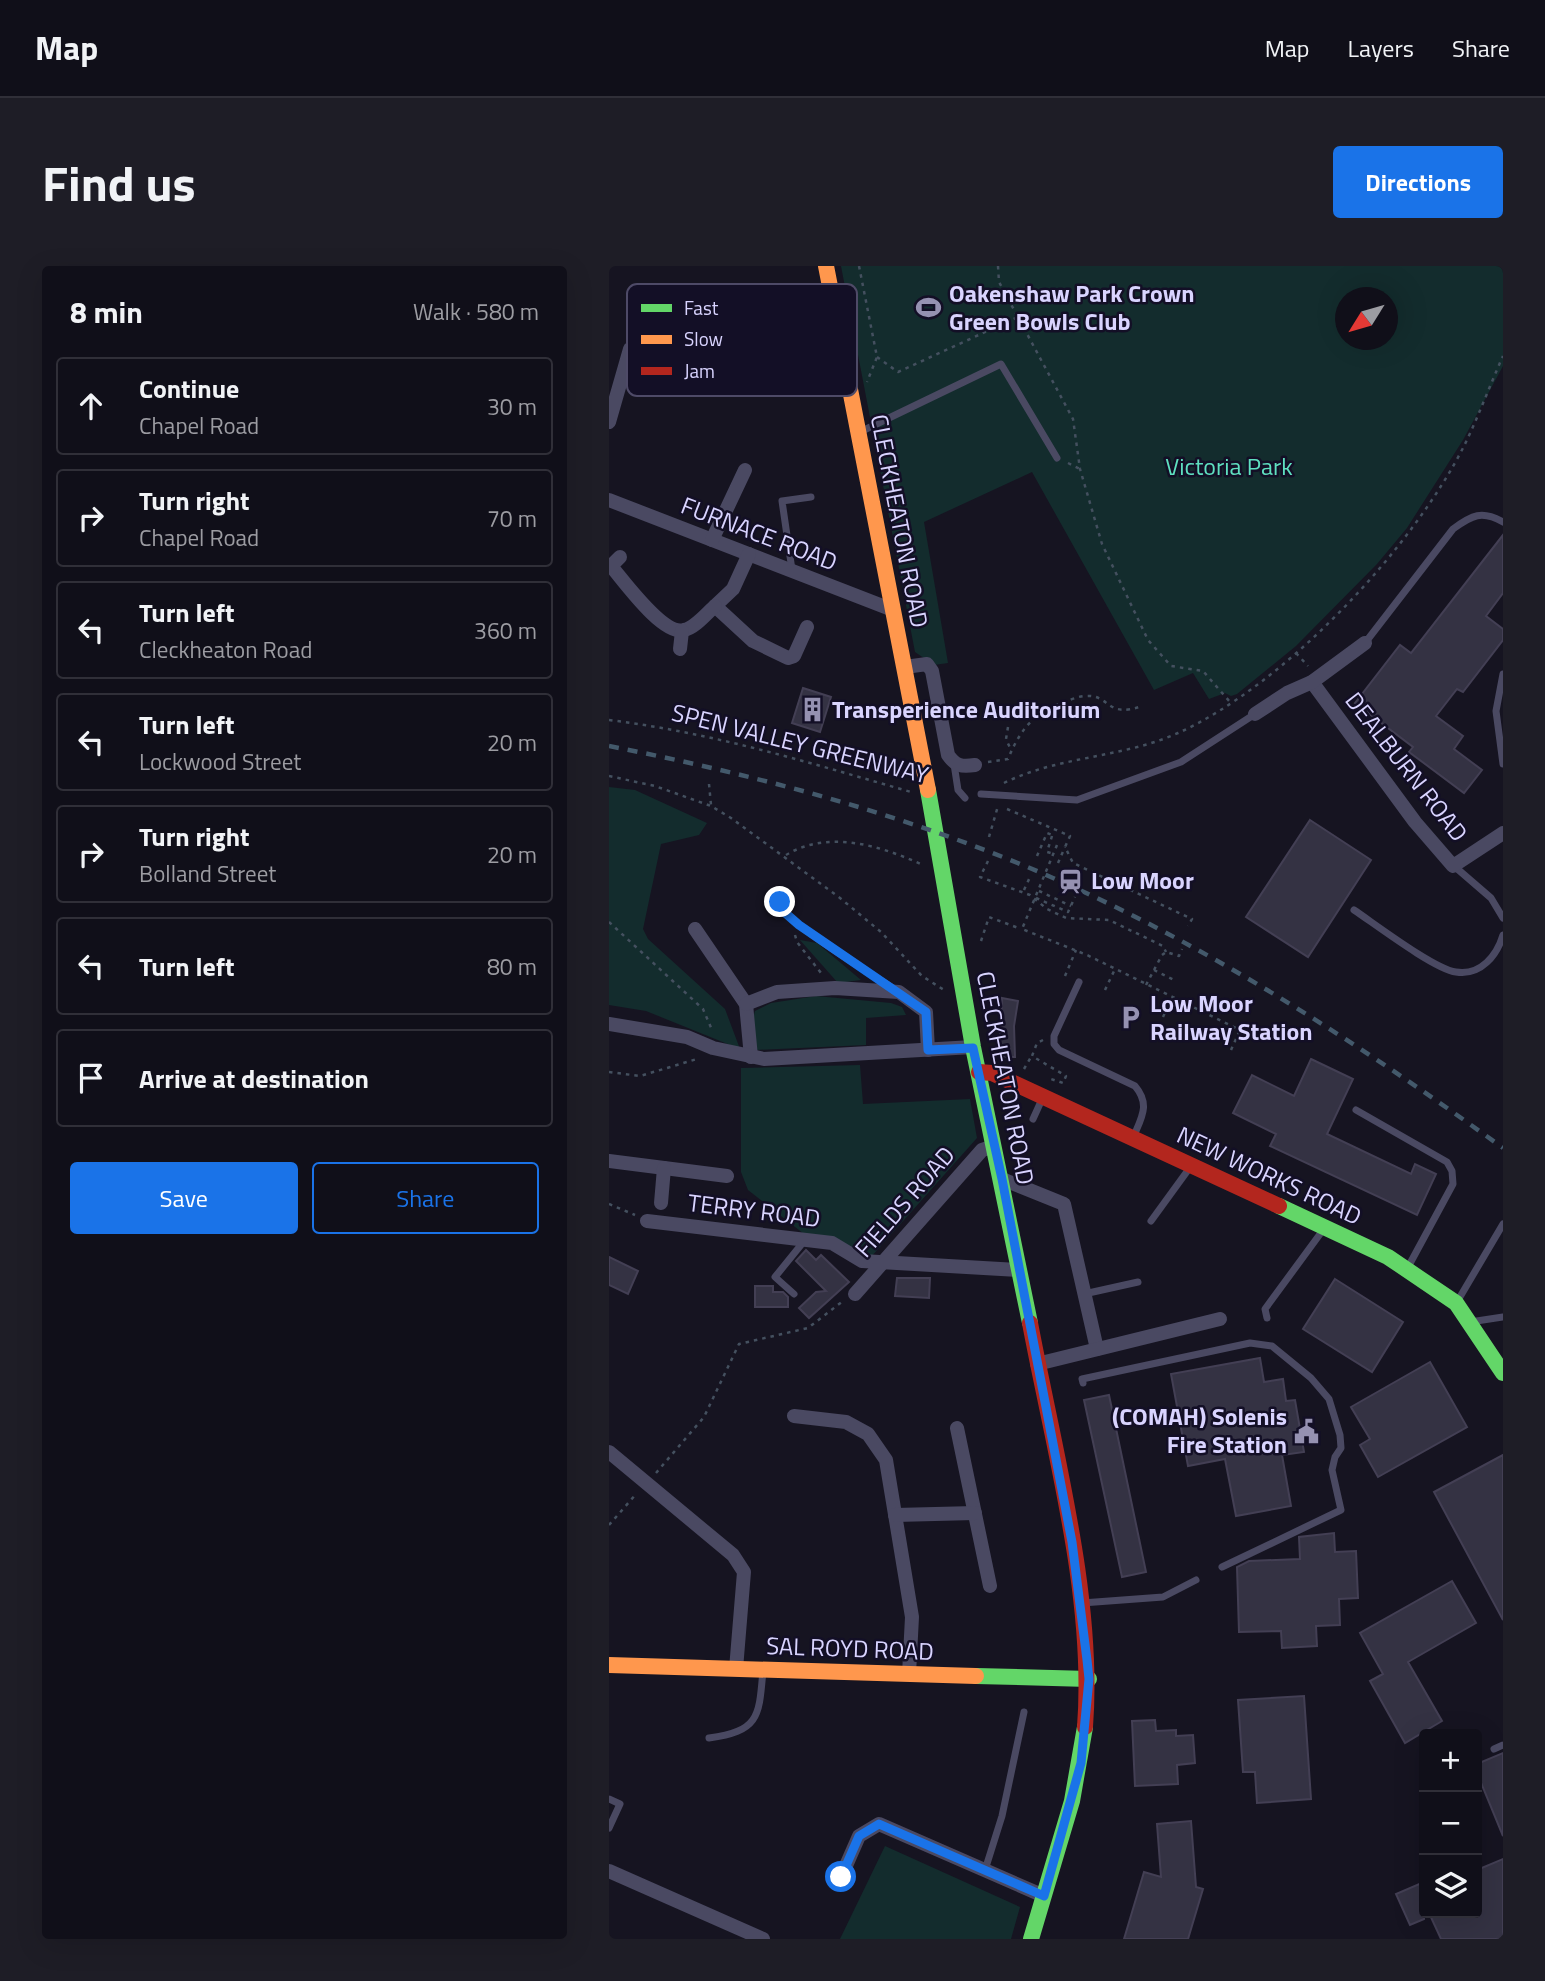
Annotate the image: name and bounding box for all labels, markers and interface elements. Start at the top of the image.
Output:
text: Map [35,23,98,73]
text: Map [1265,30,1310,66]
text: Layers [1348,30,1414,66]
text: Share [1452,30,1510,66]
text: Find us [42,145,196,220]
button: Directions [1333,146,1503,218]
place label: Oakenshaw Park Crown Green Bowls Club [949,275,1195,339]
legend [627,284,857,396]
north arrow [1335,287,1398,350]
text: 8 min [70,289,143,335]
text: Fast [684,293,719,322]
text: Walk · 580 m [413,294,539,329]
sports icon: Oakenshaw Park Crown Green Bowls Club [915,294,943,322]
text: Slow [684,324,723,353]
text: Jam [684,356,715,385]
text: Continue [139,369,239,408]
icon: ahead [72,387,110,425]
text: 30 m [487,389,537,424]
text: Chapel Road [139,408,259,443]
street label: CLECKHEATON ROAD [862,411,938,631]
park label: Victoria Park [1165,448,1293,484]
text: Turn right [139,481,250,520]
street label: FURNACE ROAD [676,487,843,579]
icon: right [72,499,110,537]
text: 70 m [487,501,537,536]
text: Chapel Road [139,520,259,555]
text: Turn left [139,593,234,632]
icon: left [72,611,110,649]
text: 360 m [474,613,537,648]
text: Cleckheaton Road [139,632,312,667]
street label: DEALBURN ROAD [1337,684,1477,849]
place label: Transperience Auditorium [832,691,1100,727]
street label: SPEN VALLEY GREENWAY [668,694,932,792]
building icon: Transperience Auditorium [798,696,826,724]
text: Turn left [139,705,234,744]
icon: left [72,723,110,761]
text: 20 m [487,725,537,760]
text: Lockwood Street [139,744,301,779]
text: Turn right [139,817,250,856]
icon: right [72,835,110,873]
text: 20 m [487,837,537,872]
text: Bolland Street [139,856,276,891]
place label: Low Moor [1091,862,1194,898]
station icon: Low Moor [1057,867,1085,895]
route end [764,886,795,917]
icon: left [72,947,110,985]
text: Turn left [139,947,234,986]
text: 80 m [487,949,537,984]
street label: CLECKHEATON ROAD [968,968,1044,1188]
place label: Low Moor Railway Station [1150,985,1313,1049]
parking icon: Low Moor Railway Station [1116,1004,1144,1032]
icon: arrive [72,1059,110,1097]
text: Arrive at destination [139,1059,369,1098]
street label: NEW WORKS ROAD [1171,1117,1368,1234]
street label: FIELDS ROAD [846,1138,963,1265]
button: Save [70,1162,298,1234]
button: Share [312,1162,539,1234]
street label: TERRY ROAD [686,1184,822,1236]
place label: (COMAH) Solenis Fire Station [1112,1398,1287,1462]
public building icon: (COMAH) Solenis Fire Station [1293,1417,1321,1445]
street label: SAL ROYD ROAD [766,1627,934,1669]
map controls [1419,1729,1482,1918]
button: + [1419,1729,1482,1792]
button: − [1419,1792,1482,1855]
button: layers [1419,1855,1482,1918]
route start [825,1861,856,1892]

